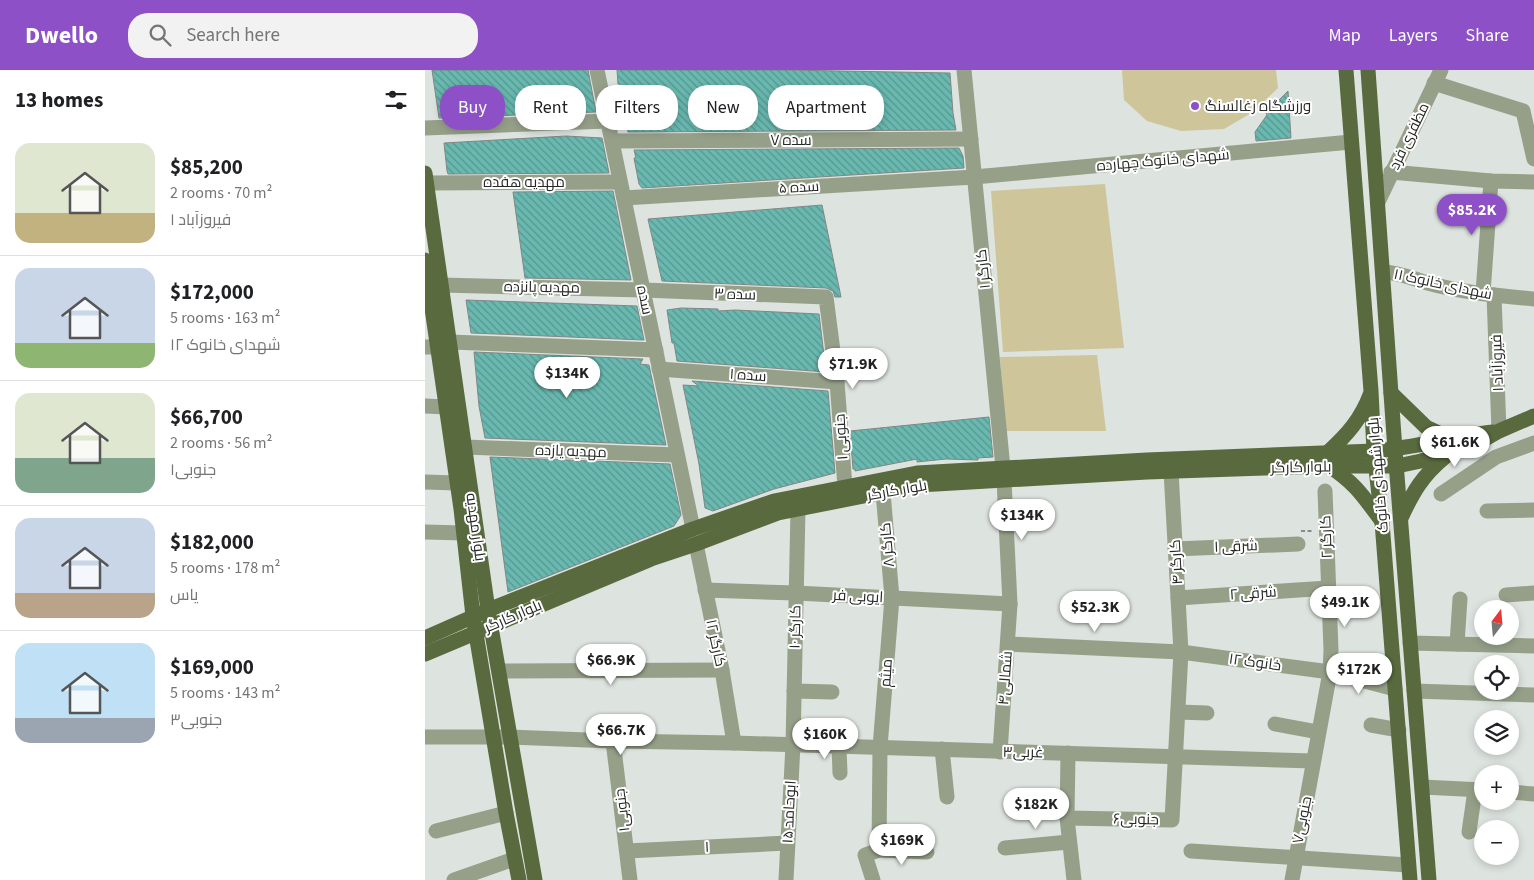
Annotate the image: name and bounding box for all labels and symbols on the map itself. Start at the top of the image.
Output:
place label: ورزشگاه زغالسنگ [1205,96,1311,117]
street label: مظفری فرد [1384,99,1435,173]
marker: ورزشگاه زغالسنگ [1189,100,1201,112]
street label: سده ۷ [770,130,812,151]
street label: شهدای خانوک چهارده [1096,144,1231,177]
street label: مهدیه هفده [483,172,565,193]
street label: سده ۵ [778,176,820,199]
pin: $85.2K [1431,194,1513,236]
street label: کارگر ۱ [971,248,996,290]
street label: شهدای خانوک ۱۱ [1392,264,1494,305]
street label: مهدیه پانزده [504,276,580,299]
street label: سده ۳ [713,283,757,306]
street label: سده [631,284,658,317]
street label: فیروزآباد ۱ [1486,334,1509,392]
pin: $71.9K [812,348,894,390]
pin: $134K [532,356,602,399]
street label: سده ۱ [729,364,767,387]
street label: ۱ جنوبی [829,413,854,461]
street label: بلوار شهدای خانوک [1363,416,1394,534]
pin: $61.6K [1414,426,1496,468]
street label: مهدیه یازده [535,440,607,463]
street label: بلوار کارگر [1270,456,1332,479]
street label: بلوار کارگر [864,475,929,506]
street label: بلوار مهدیه [460,492,491,562]
pin: $134K [987,498,1057,541]
street label: کارگر ۲ [1315,515,1338,559]
street label: کارگر ۸ [875,522,900,568]
street label: شرقی ۱ [1214,535,1258,558]
street label: کارگر ۴ [1165,539,1188,585]
street label: شرقی ۲ [1229,581,1277,606]
street label: ایوبی فر [831,585,884,608]
pin: $49.1K [1304,586,1386,628]
pin: $52.3K [1054,590,1136,633]
street label: بلوار کارگر [480,595,545,638]
north arrow [1474,600,1519,645]
street label: کارگر ۱۰ [785,605,806,649]
street label: کارگر ۱۲ [700,617,731,669]
pin: $66.9K [570,644,652,686]
street label: خانوک ۱۲ [1227,648,1283,677]
street label: شمالی۴ [993,650,1018,706]
pin: $172K [1324,652,1394,695]
street label: میثم [875,658,898,688]
pin: $66.7K [580,714,662,756]
pin: $160K [790,718,860,760]
street label: غربی۳ [1002,742,1044,763]
street label: ابوحامد ۱۵ [777,780,802,844]
street label: جنوبی۱ [609,787,636,833]
pin: $182K [1001,788,1071,830]
street label: جنوبی۷ [1288,795,1317,846]
street label: جنوبی۶ [1113,809,1159,830]
pin: $169K [867,824,937,866]
street label: ۱ [704,837,710,858]

